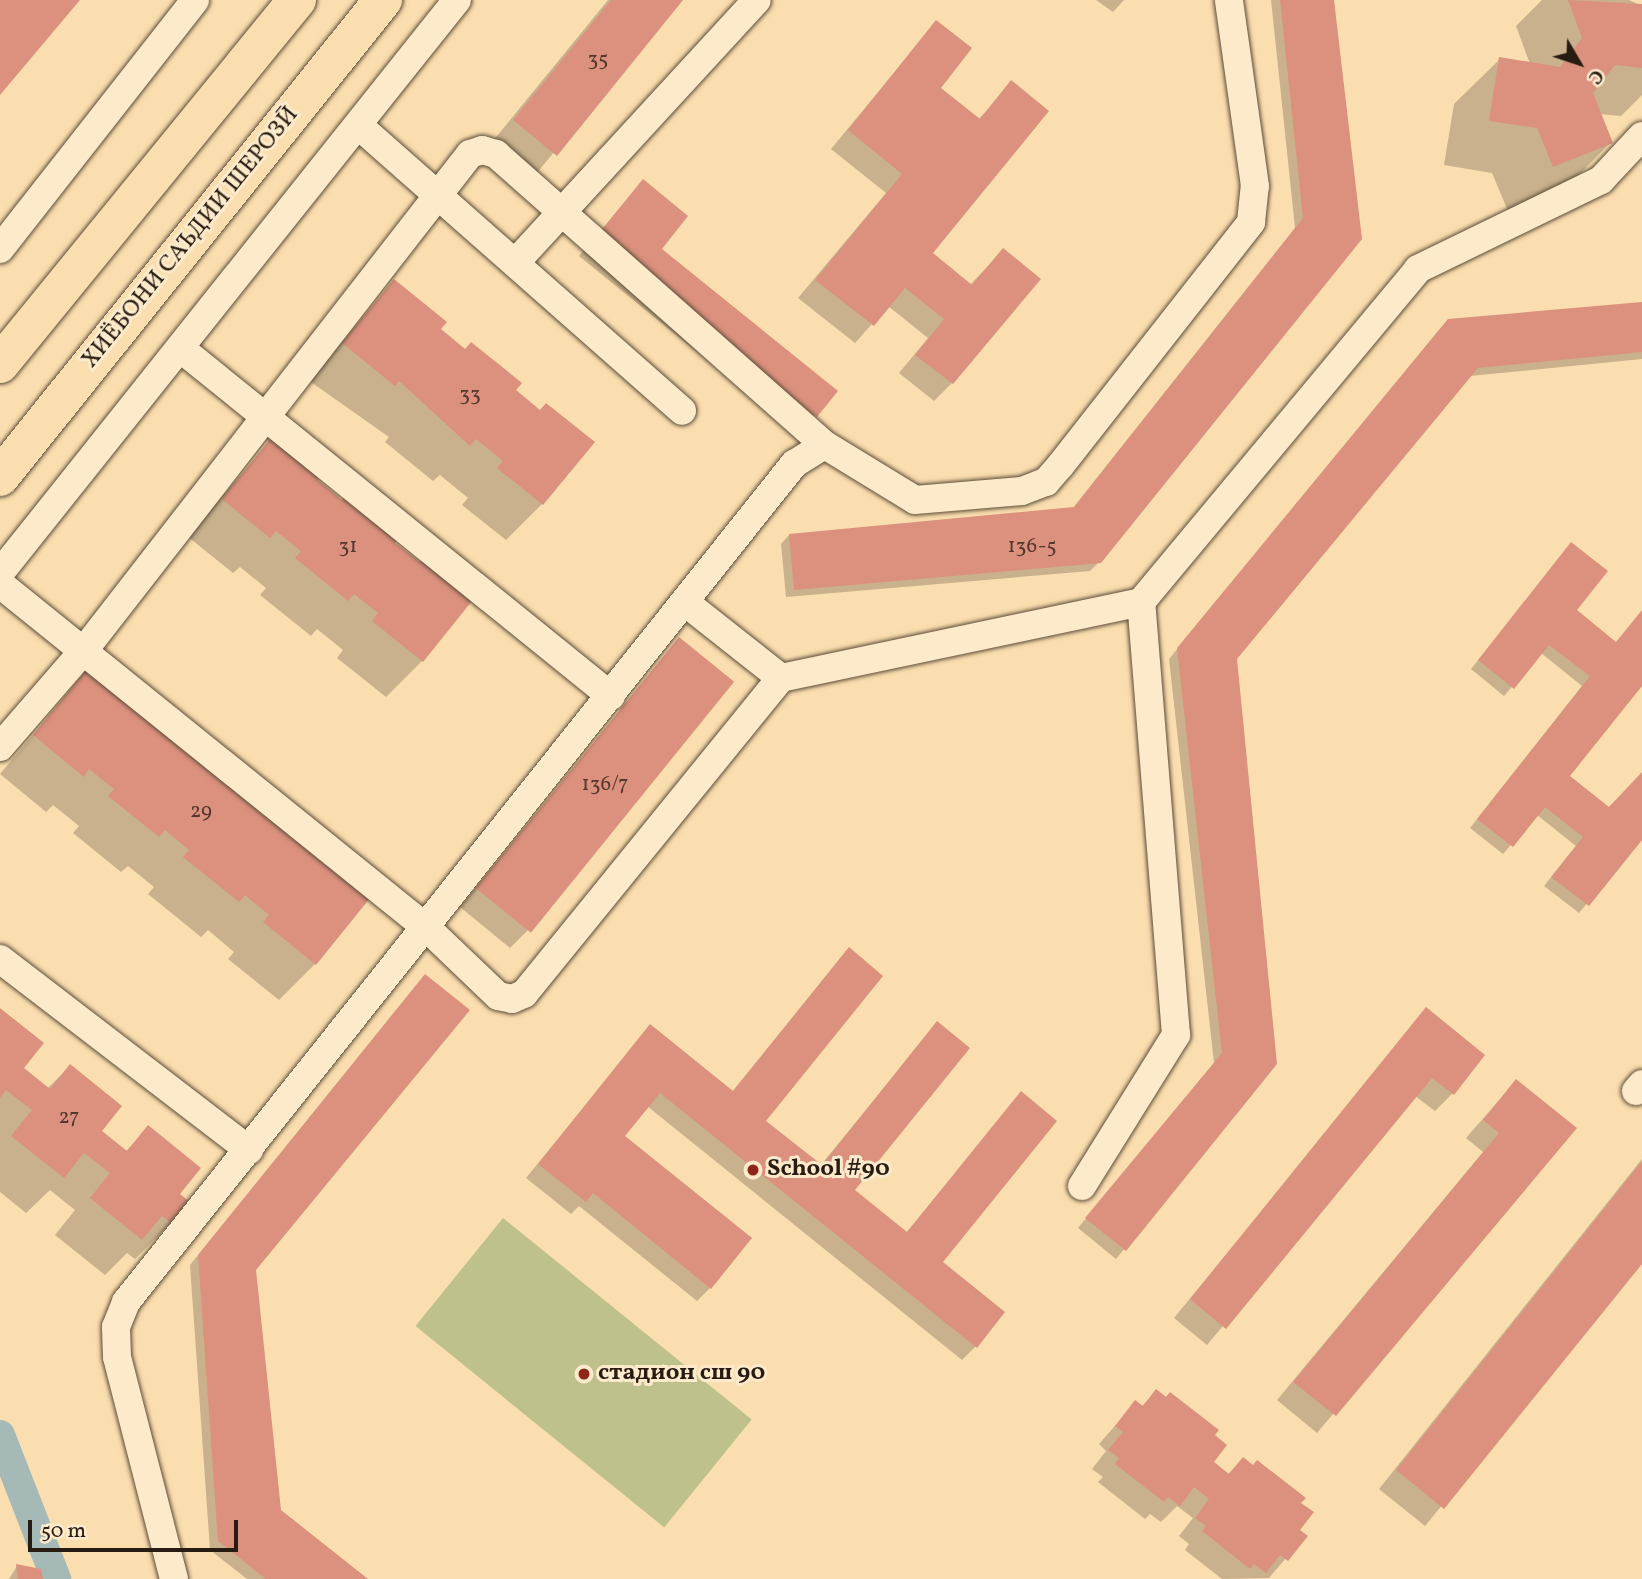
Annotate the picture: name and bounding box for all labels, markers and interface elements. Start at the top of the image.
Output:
north arrow [1544,28,1614,98]
house number: 35 [588,47,608,73]
text: С [1581,63,1609,89]
street label: ХИЁБОНИ САЪДИИ ШЕРОЗӢ [76,101,306,375]
house number: 33 [459,382,481,408]
house number: 31 [339,534,357,560]
house number: 136-5 [1007,534,1057,560]
house number: 136/7 [582,772,628,798]
house number: 29 [190,799,212,825]
house number: 27 [59,1105,79,1131]
place label: School #90 [767,1156,890,1184]
marker: School #90 [745,1162,761,1178]
place label: стадион сш 90 [598,1360,765,1388]
marker: стадион сш 90 [576,1366,592,1382]
scale bar [32,1506,242,1550]
text: 50 m [41,1517,86,1546]

